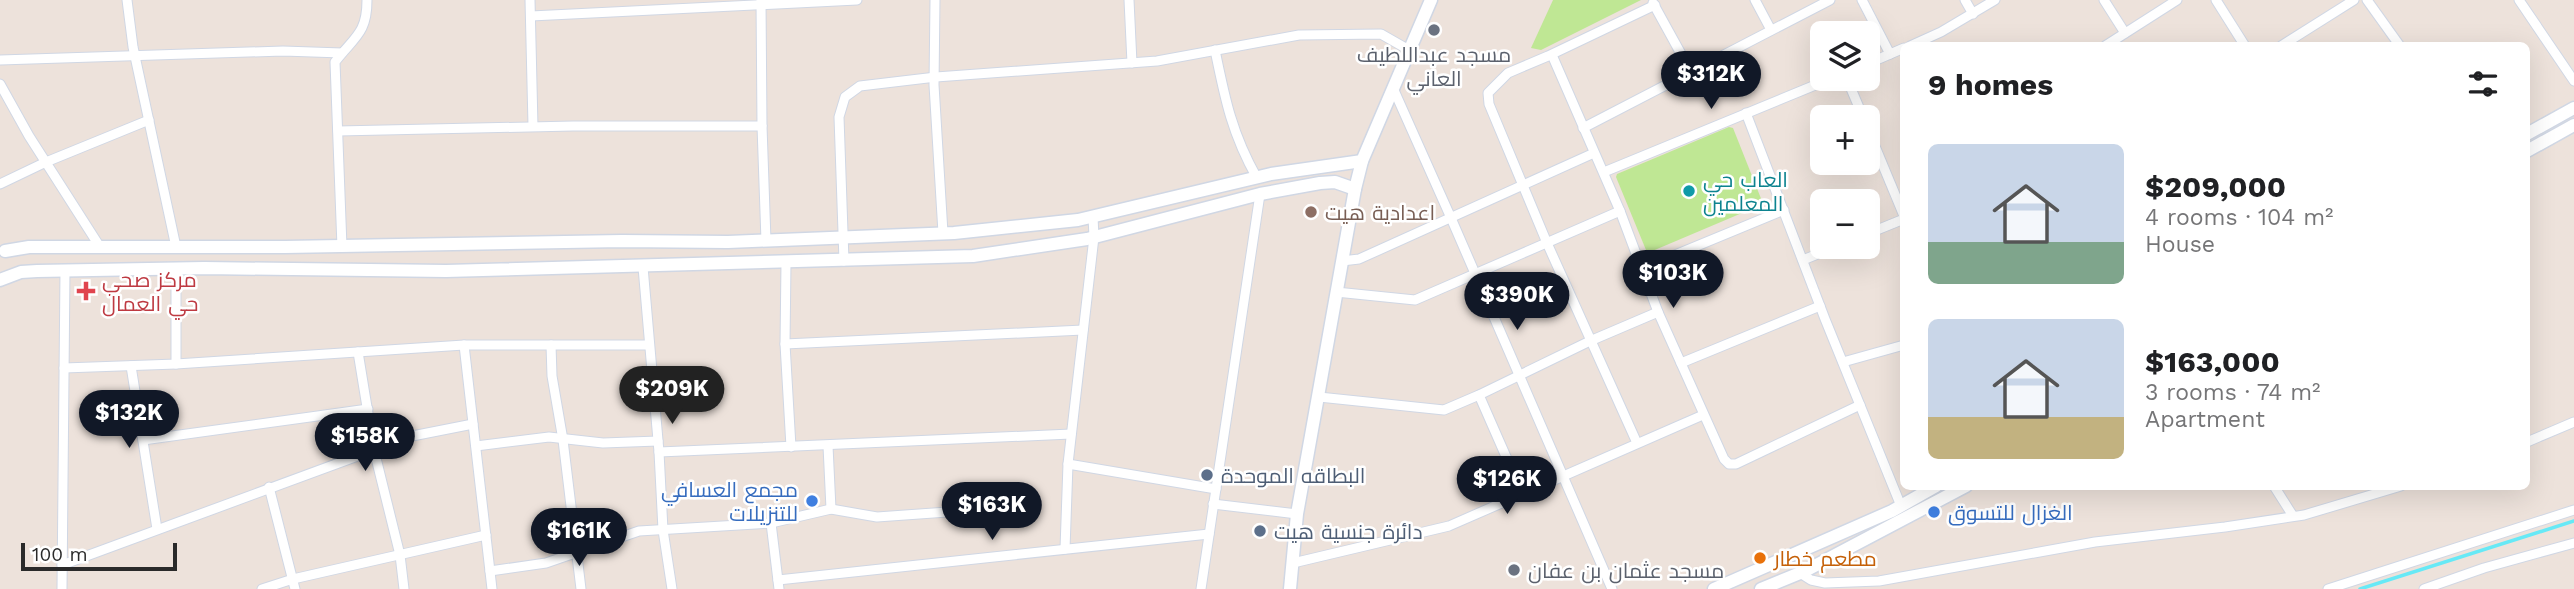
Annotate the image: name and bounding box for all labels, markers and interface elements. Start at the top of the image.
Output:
map controls [1810,21,1880,259]
button: layers [1810,21,1880,91]
marker: مسجد عبداللطيف العاني [1426,22,1442,38]
place label: مسجد عبداللطيف العاني [1357,42,1511,95]
pin: $312K [1662,52,1760,111]
text: $312K [1677,60,1745,87]
icon: filters [2464,65,2502,103]
text: 9 homes [1928,67,2053,102]
button: + [1810,105,1880,175]
place label: العاب حي المعلمين [1703,167,1788,217]
text: $209,000 [2145,169,2286,204]
icon: home [1984,172,2068,256]
marker: العاب حي المعلمين [1681,183,1697,199]
button: − [1810,189,1880,259]
place label: اعدادية هيت [1325,200,1435,225]
marker: اعدادية هيت [1303,204,1319,220]
text: 4 rooms · 104 m² [2145,204,2333,231]
text: House [2145,231,2215,258]
pin: $103K [1624,250,1722,310]
text: $103K [1639,259,1707,286]
place label: مركز صحي حي العمال [102,267,199,320]
pin: $390K [1468,272,1566,332]
marker: مركز صحي حي العمال [76,281,96,301]
text: $390K [1480,281,1554,308]
text: $163,000 [2145,344,2280,379]
icon: home [1984,347,2068,431]
pin: $209K [623,366,721,426]
text: $209K [635,375,709,402]
text: 3 rooms · 74 m² [2145,379,2320,406]
pin: $132K [80,391,178,450]
text: $132K [95,399,163,426]
text: Apartment [2145,406,2265,433]
pin: $158K [316,414,414,473]
text: $158K [331,422,399,449]
pin: $126K [1458,456,1556,516]
place label: البطاقه الموحدة [1221,463,1365,488]
text: $126K [1473,465,1541,492]
marker: البطاقه الموحدة [1199,467,1215,483]
place label: مجمع العسافي للتنزيلات [661,477,798,526]
pin: $163K [943,482,1041,542]
text: $163K [958,491,1026,518]
marker: مجمع العسافي للتنزيلات [804,493,820,509]
place label: الغزال للتسوق [1948,500,2073,526]
marker: الغزال للتسوق [1926,504,1942,520]
pin: $161K [530,508,628,568]
text: $161K [547,517,611,544]
place label: دائرة جنسية هيت [1274,519,1423,544]
marker: دائرة جنسية هيت [1252,523,1268,539]
scale bar [21,540,177,572]
text: 100 m [32,543,88,566]
place label: مطعم خطار [1773,546,1877,573]
marker: مطعم خطار [1752,550,1768,566]
place label: مسجد عثمان بن عفان [1528,558,1724,584]
marker: مسجد عثمان بن عفان [1506,562,1522,578]

